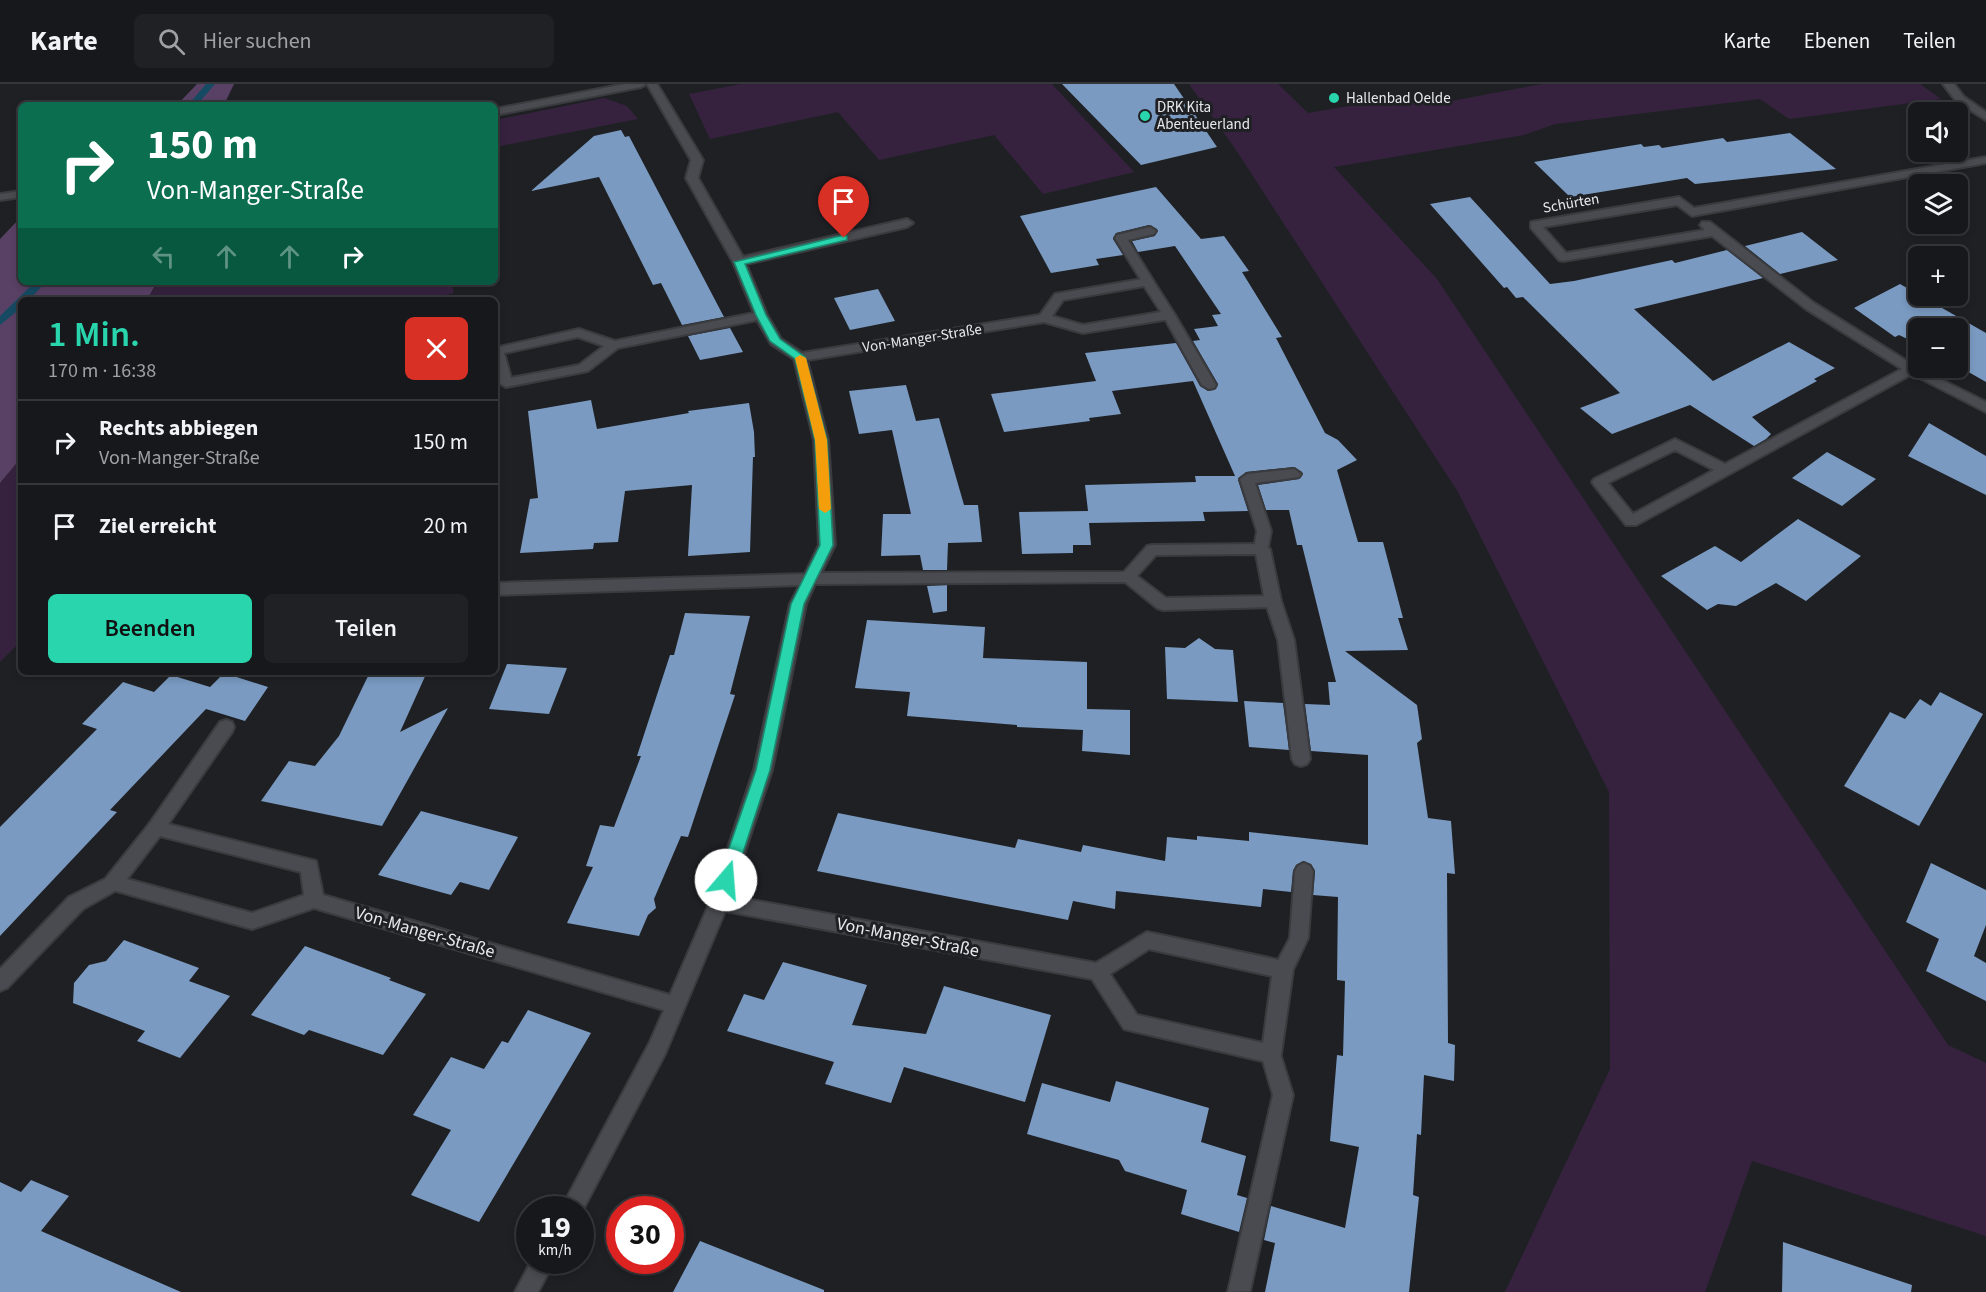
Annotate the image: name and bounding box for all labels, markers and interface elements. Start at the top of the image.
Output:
search box [134,14,554,68]
text: Karte [30,21,98,61]
icon: search [155,25,188,58]
text: Hier suchen [203,25,312,57]
text: Karte [1724,26,1771,56]
text: Ebenen [1804,26,1870,56]
text: Teilen [1903,26,1956,56]
place label: Hallenbad Oelde [1346,88,1451,109]
marker: Hallenbad Oelde [1327,91,1341,105]
place label: DRK Kita Abenteuerland [1157,97,1250,135]
map controls [1908,102,1968,378]
button: sound [1908,102,1968,162]
marker: DRK Kita Abenteuerland [1138,109,1152,123]
text: 150 m [147,115,258,175]
icon: right [48,126,126,204]
text: Von-Manger-Straße [147,171,364,210]
button: layers [1908,174,1968,234]
pin [818,176,869,238]
icon: arrive [827,185,860,218]
street label: Schürten [1541,188,1601,219]
icon: left [147,240,180,273]
icon: ahead [210,240,243,273]
icon: ahead [273,240,306,273]
icon: right [336,240,369,273]
button: + [1908,246,1968,306]
text: 1 Min. [48,309,140,360]
button: close [405,317,468,380]
button: − [1908,318,1968,378]
street label: Von-Manger-Straße [861,319,983,358]
text: 170 m · 16:38 [48,357,156,385]
text: Rechts abbiegen [99,412,258,444]
icon: right [48,426,81,459]
text: 150 m [413,426,468,458]
text: Von-Manger-Straße [99,444,260,472]
icon: arrive [48,510,81,543]
text: Ziel erreicht [99,510,217,542]
text: 20 m [423,510,468,542]
button: Beenden [48,594,252,663]
button: Teilen [264,594,468,663]
position arrow [694,848,758,912]
street label: Von-Manger-Straße [352,901,498,964]
street label: Von-Manger-Straße [835,911,981,964]
speed limit sign: 30 [606,1196,684,1274]
text: 19 [539,1206,571,1249]
text: km/h [538,1240,572,1261]

